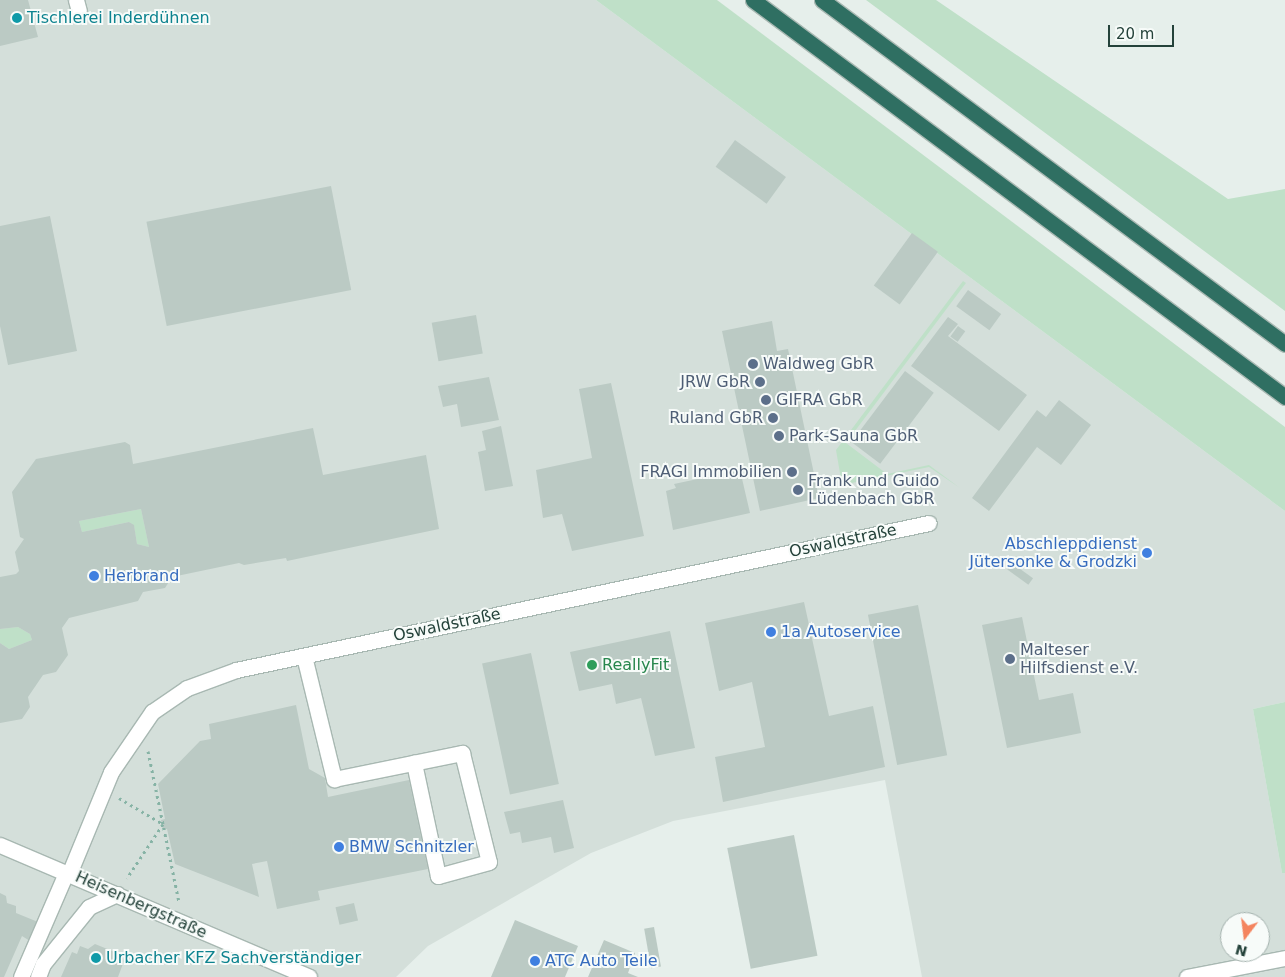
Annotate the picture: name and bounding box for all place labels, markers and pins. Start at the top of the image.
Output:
place label: Tischlerei Inderdühnen [27,8,210,28]
marker: Tischlerei Inderdühnen [11,12,23,24]
place label: Waldweg GbR [763,354,874,374]
marker: Waldweg GbR [747,358,759,370]
place label: JRW GbR [680,372,750,392]
marker: JRW GbR [754,376,766,388]
place label: GIFRA GbR [776,390,862,410]
marker: GIFRA GbR [760,394,772,406]
place label: Ruland GbR [669,408,763,428]
marker: Ruland GbR [767,412,779,424]
place label: Park-Sauna GbR [789,426,918,446]
marker: Park-Sauna GbR [773,430,785,442]
place label: FRAGI Immobilien [640,462,782,482]
marker: FRAGI Immobilien [786,466,798,478]
place label: Frank und Guido Lüdenbach GbR [808,471,939,509]
marker: Frank und Guido Lüdenbach GbR [792,484,804,496]
place label: Abschleppdienst Jütersonke & Grodzki [969,534,1137,572]
marker: Abschleppdienst Jütersonke & Grodzki [1141,547,1153,559]
place label: Herbrand [104,566,179,586]
marker: Herbrand [88,570,100,582]
place label: 1a Autoservice [781,622,901,642]
marker: 1a Autoservice [765,626,777,638]
place label: Malteser Hilfsdienst e.V. [1020,640,1138,678]
marker: Malteser Hilfsdienst e.V. [1004,653,1016,665]
place label: ReallyFit [602,655,669,675]
marker: ReallyFit [586,659,598,671]
place label: BMW Schnitzler [349,837,474,857]
marker: BMW Schnitzler [333,841,345,853]
place label: Urbacher KFZ Sachverständiger [106,948,361,968]
place label: ATC Auto Teile [545,951,658,971]
marker: Urbacher KFZ Sachverständiger [90,952,102,964]
marker: ATC Auto Teile [529,955,541,967]

